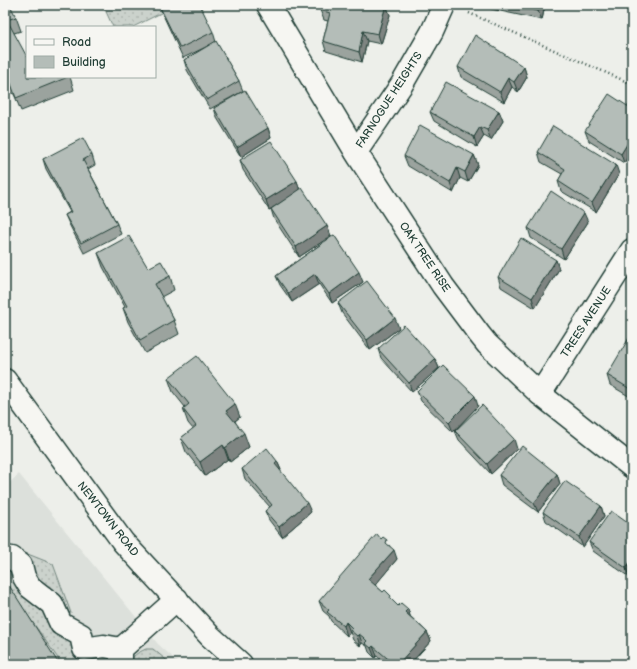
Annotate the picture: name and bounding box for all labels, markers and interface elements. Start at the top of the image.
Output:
legend [26,26,156,78]
text: Road [62,35,91,50]
street label: FARNOGUE HEIGHTS [353,49,425,150]
text: Building [62,55,106,70]
street label: OAK TREE RISE [397,220,453,294]
street label: TREES AVENUE [558,284,614,360]
street label: NEWTOWN ROAD [75,479,141,559]

